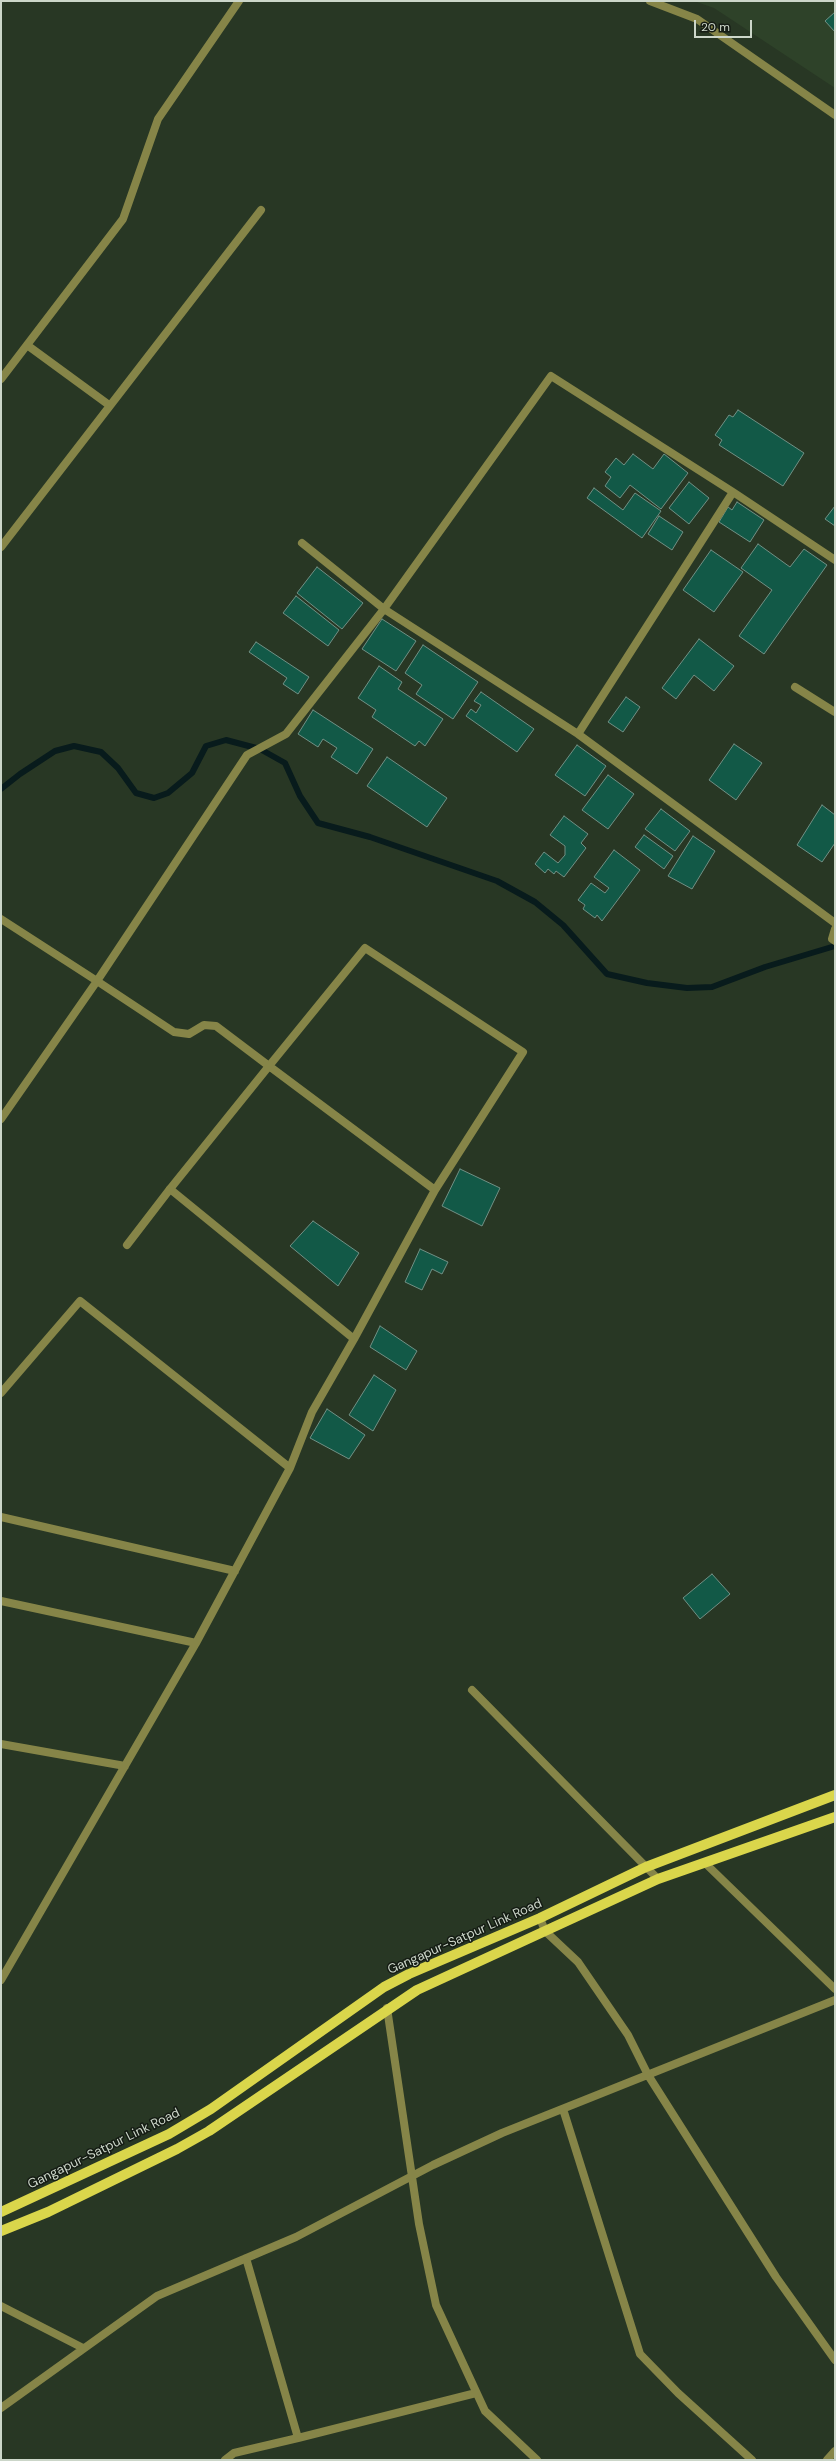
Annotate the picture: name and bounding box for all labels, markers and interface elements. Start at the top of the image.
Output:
scale bar [696,12,754,38]
text: 20 m [701,19,730,35]
street label: Gangapur-Satpur Link Road [385,1896,545,1978]
street label: Gangapur-Satpur Link Road [25,2105,183,2193]

